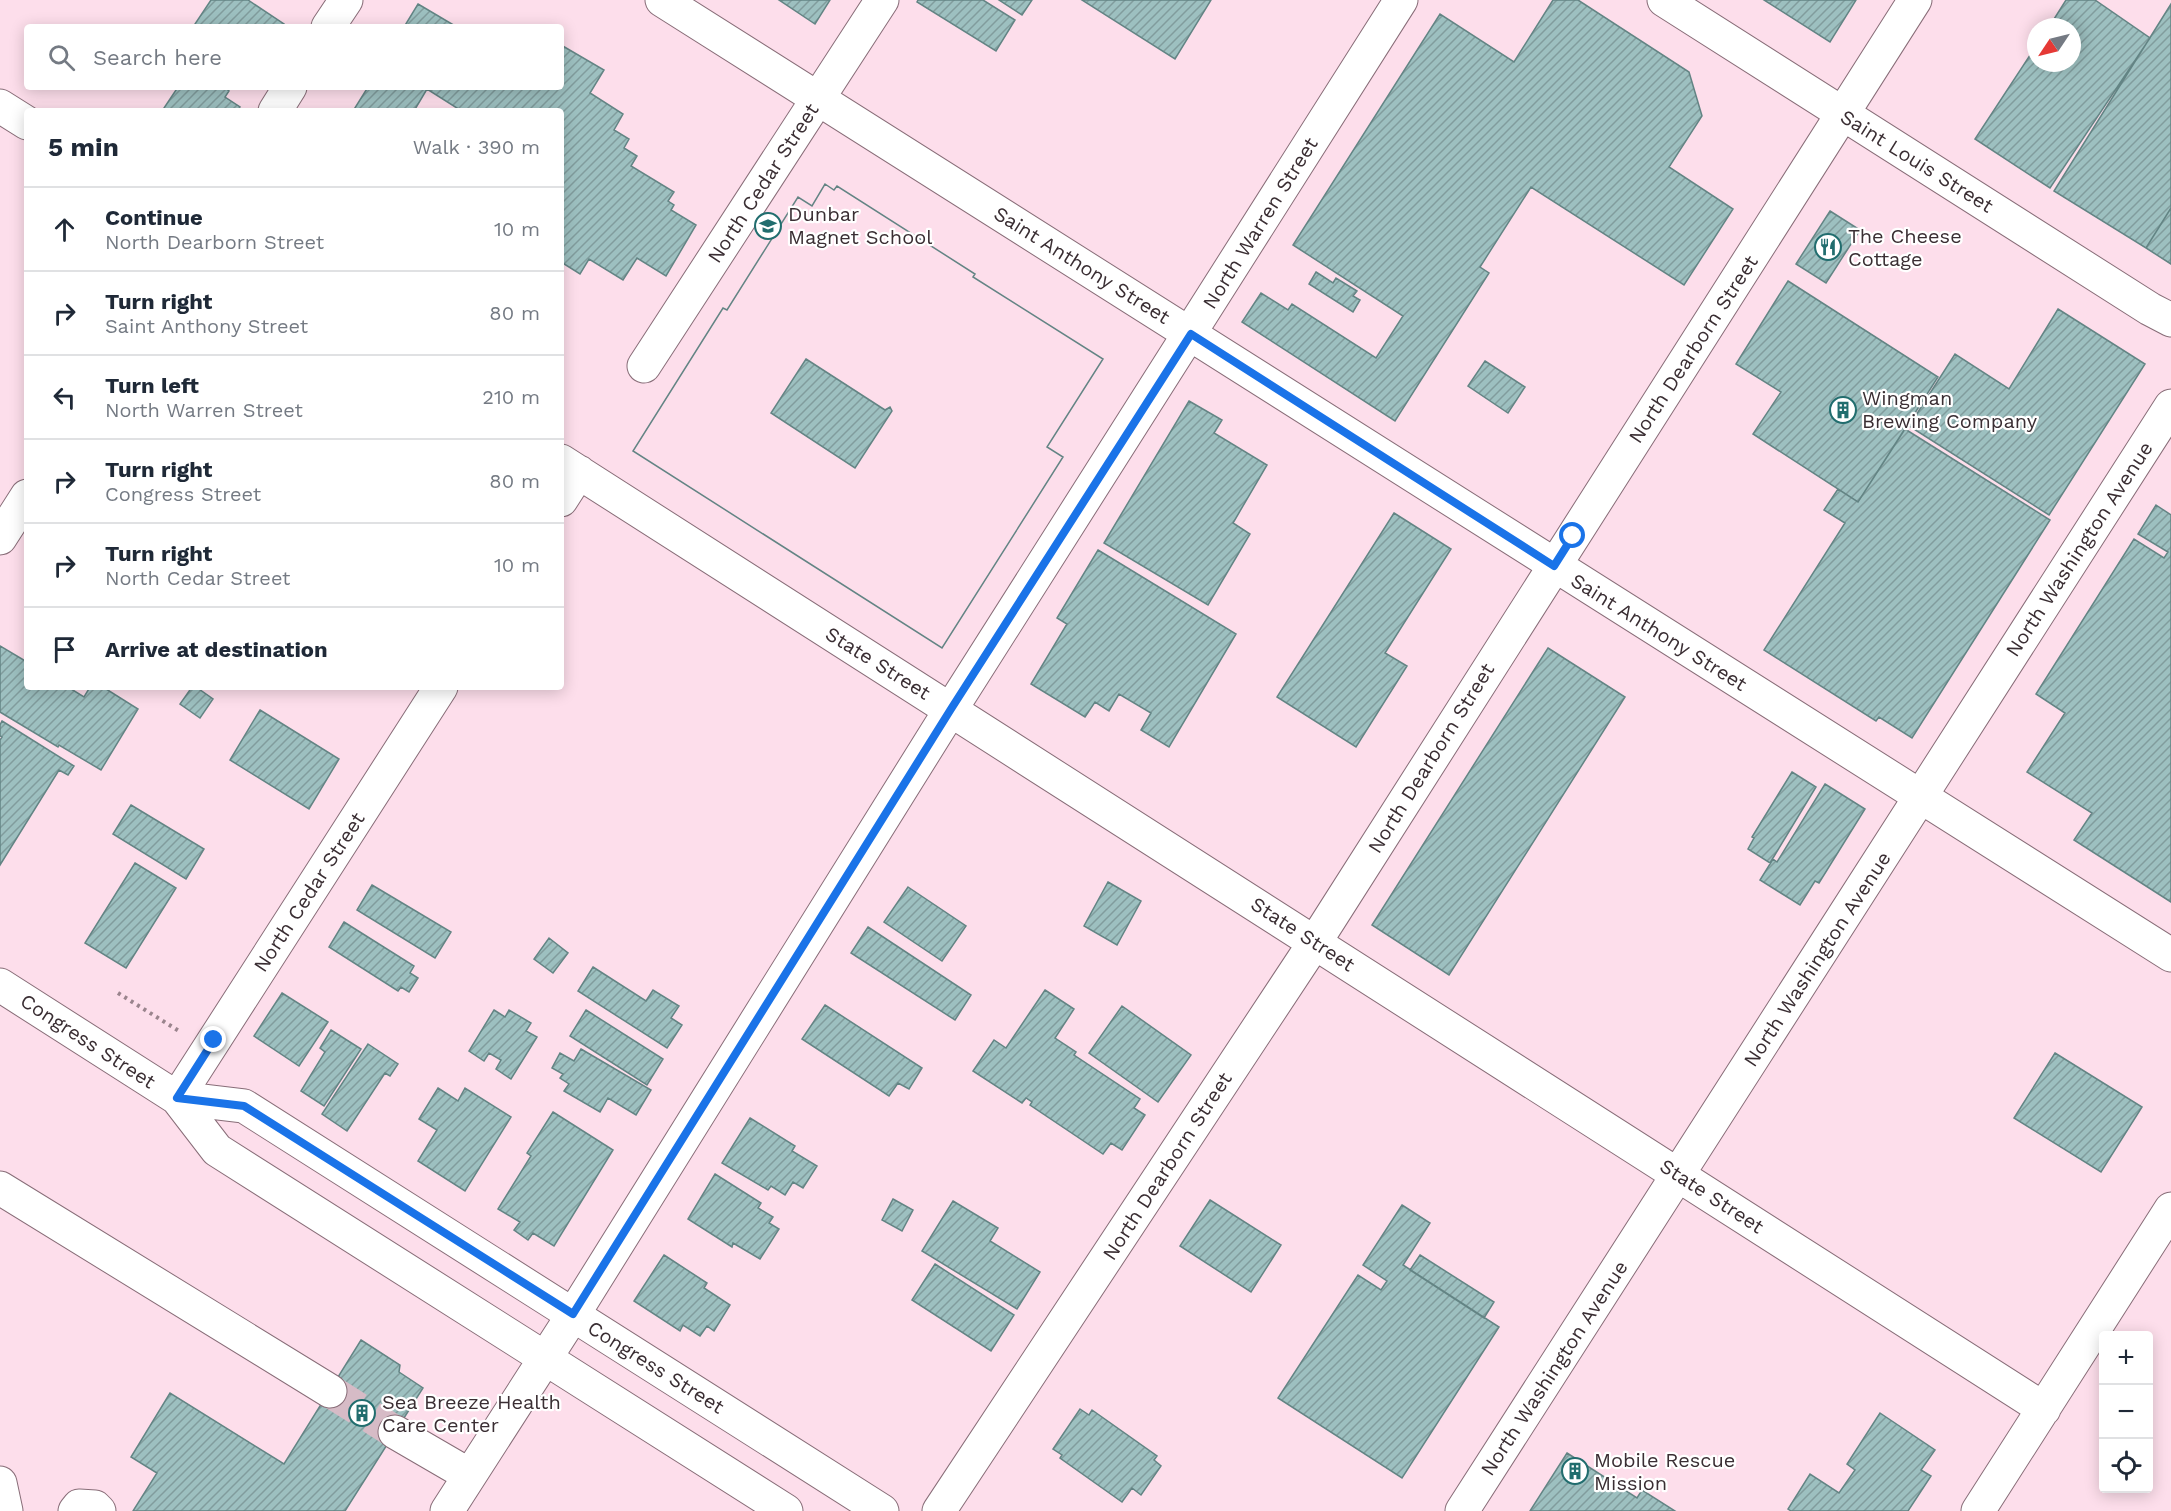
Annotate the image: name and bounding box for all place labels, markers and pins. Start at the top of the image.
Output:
place label: Dunbar Magnet School [788,202,932,249]
school or university icon: Dunbar Magnet School [753,211,783,241]
place label: The Cheese Cottage [1848,224,1962,271]
restaurant icon: The Cheese Cottage [1813,232,1843,262]
place label: Wingman Brewing Company [1862,386,2038,433]
building icon: Wingman Brewing Company [1828,395,1858,425]
place label: Sea Breeze Health Care Center [382,1390,561,1437]
building icon: Sea Breeze Health Care Center [347,1398,377,1428]
place label: Mobile Rescue Mission [1594,1448,1735,1495]
building icon: Mobile Rescue Mission [1560,1456,1590,1486]

